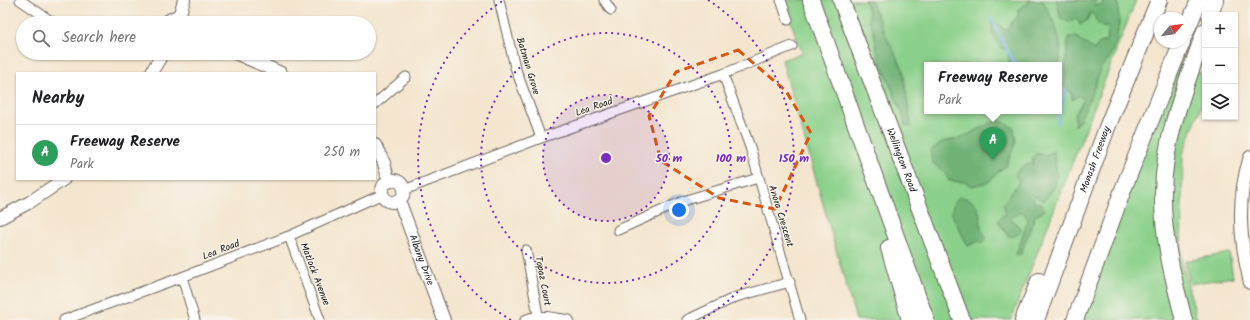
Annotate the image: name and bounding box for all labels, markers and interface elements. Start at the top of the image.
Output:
north arrow [1154,12,1190,48]
map controls [1202,12,1238,120]
button: + [1202,12,1238,48]
search box [16,16,376,60]
text: Search here [62,26,136,50]
icon: search [30,27,52,49]
street label: Batman Grove [512,35,545,97]
button: − [1202,48,1238,84]
popup [924,62,1062,114]
text: Freeway Reserve [938,66,1048,90]
button: layers [1202,84,1238,120]
text: Nearby [32,85,84,112]
text: Park [938,90,962,111]
street label: Lea Road [573,93,616,121]
street label: Monash Freeway [1076,124,1115,195]
street label: Wellington Road [882,126,921,195]
pin: A [980,127,1006,160]
text: Freeway Reserve [70,130,180,154]
text: A [41,142,49,163]
text: 250 m [323,142,360,163]
text: 50 m [655,149,683,168]
text: 100 m [716,149,746,168]
text: 150 m [779,149,809,168]
centre of rings [599,151,613,165]
text: Park [70,154,94,175]
street label: Anora Crescent [764,183,798,249]
your location [669,200,689,220]
street label: Albany Drive [405,232,439,288]
street label: Lea Road [200,235,243,264]
street label: Matlock Avenue [296,240,334,308]
street label: Topaz Court [530,255,556,307]

